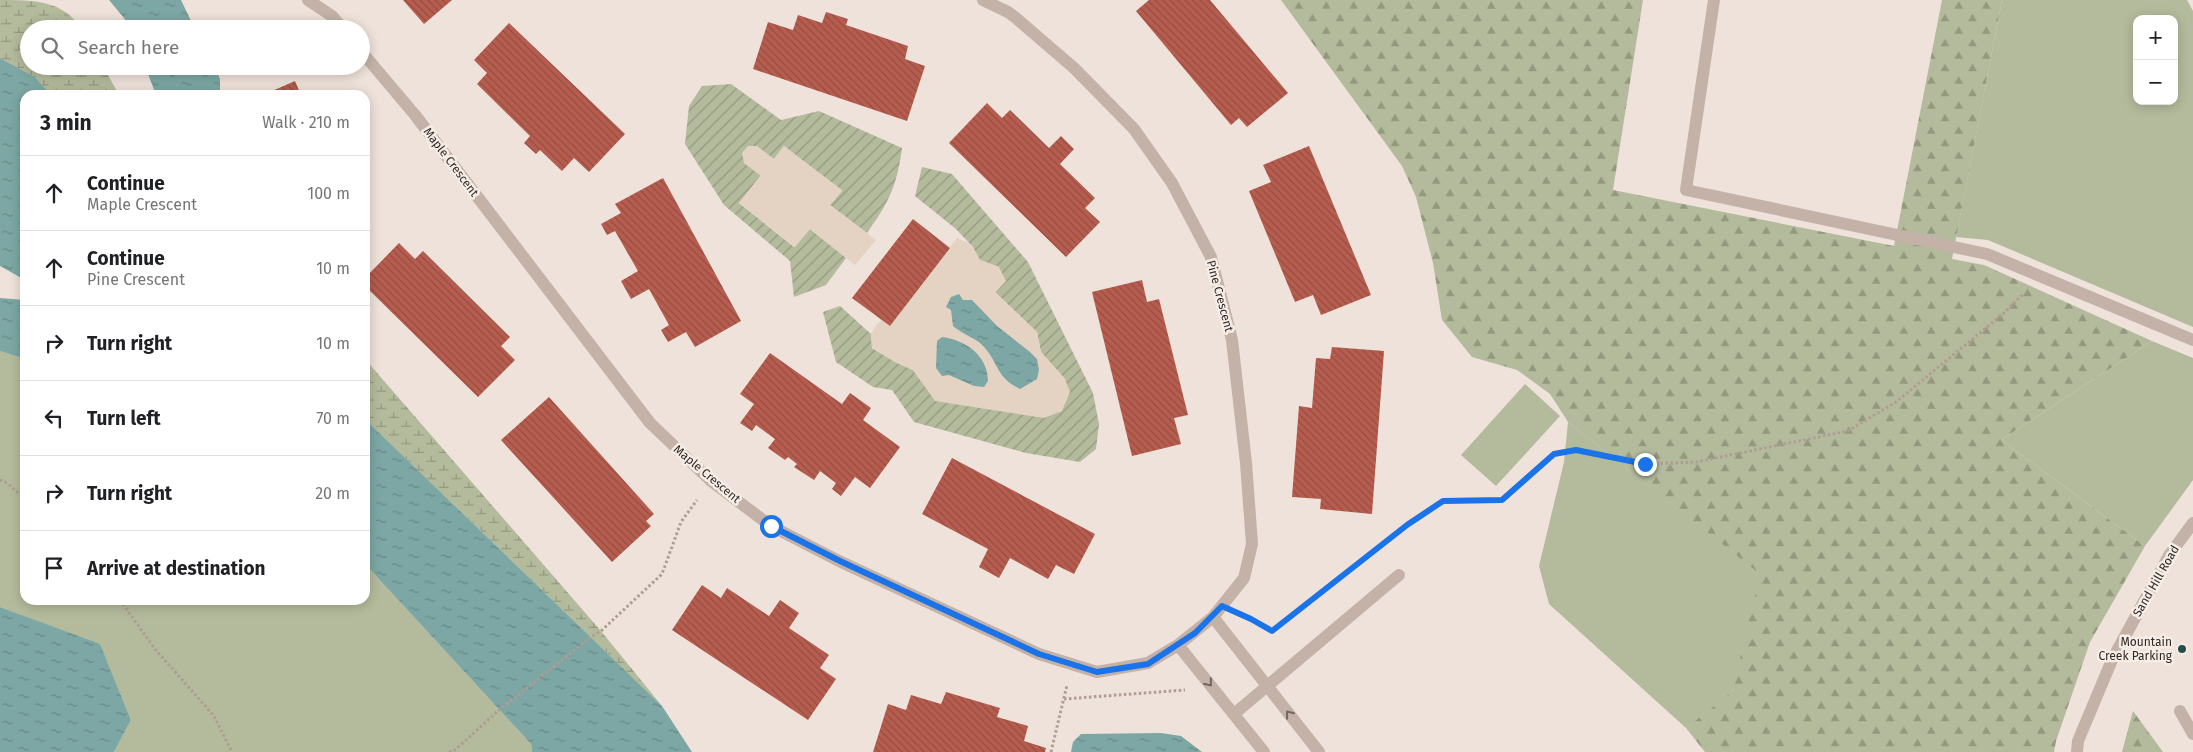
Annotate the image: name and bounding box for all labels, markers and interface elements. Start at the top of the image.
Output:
map controls [2133,15,2178,105]
button: + [2133,15,2178,60]
search box [20,20,370,75]
icon: search [38,34,66,62]
text: Search here [78,36,179,59]
button: − [2133,60,2178,105]
text: 3 min [40,110,92,136]
text: Walk · 210 m [262,113,350,132]
street label: Maple Crescent [421,125,482,200]
text: Continue [87,172,165,195]
icon: ahead [40,179,68,207]
text: 100 m [307,184,350,203]
text: Maple Crescent [87,195,197,214]
text: Continue [87,247,165,270]
icon: ahead [40,254,68,282]
text: 10 m [316,259,350,278]
street label: Pine Crescent [1204,259,1236,334]
text: Pine Crescent [87,270,185,289]
icon: right [40,329,68,357]
text: Turn right [87,332,172,355]
text: 10 m [316,334,350,353]
icon: left [40,404,68,432]
text: Turn left [87,407,161,430]
text: 70 m [316,409,350,428]
street label: Maple Crescent [671,442,744,506]
route end [1634,453,1657,476]
icon: right [40,479,68,507]
text: Turn right [87,482,172,505]
text: 20 m [315,484,350,503]
route start [760,515,783,538]
street label: Sand Hill Road [2130,543,2182,619]
icon: arrive [40,554,68,582]
text: Arrive at destination [87,557,266,580]
place label: Mountain Creek Parking [2099,635,2173,663]
marker: Mountain Creek Parking [2176,643,2188,655]
one-way arrow [1203,677,1211,686]
one-way arrow [1287,711,1295,720]

